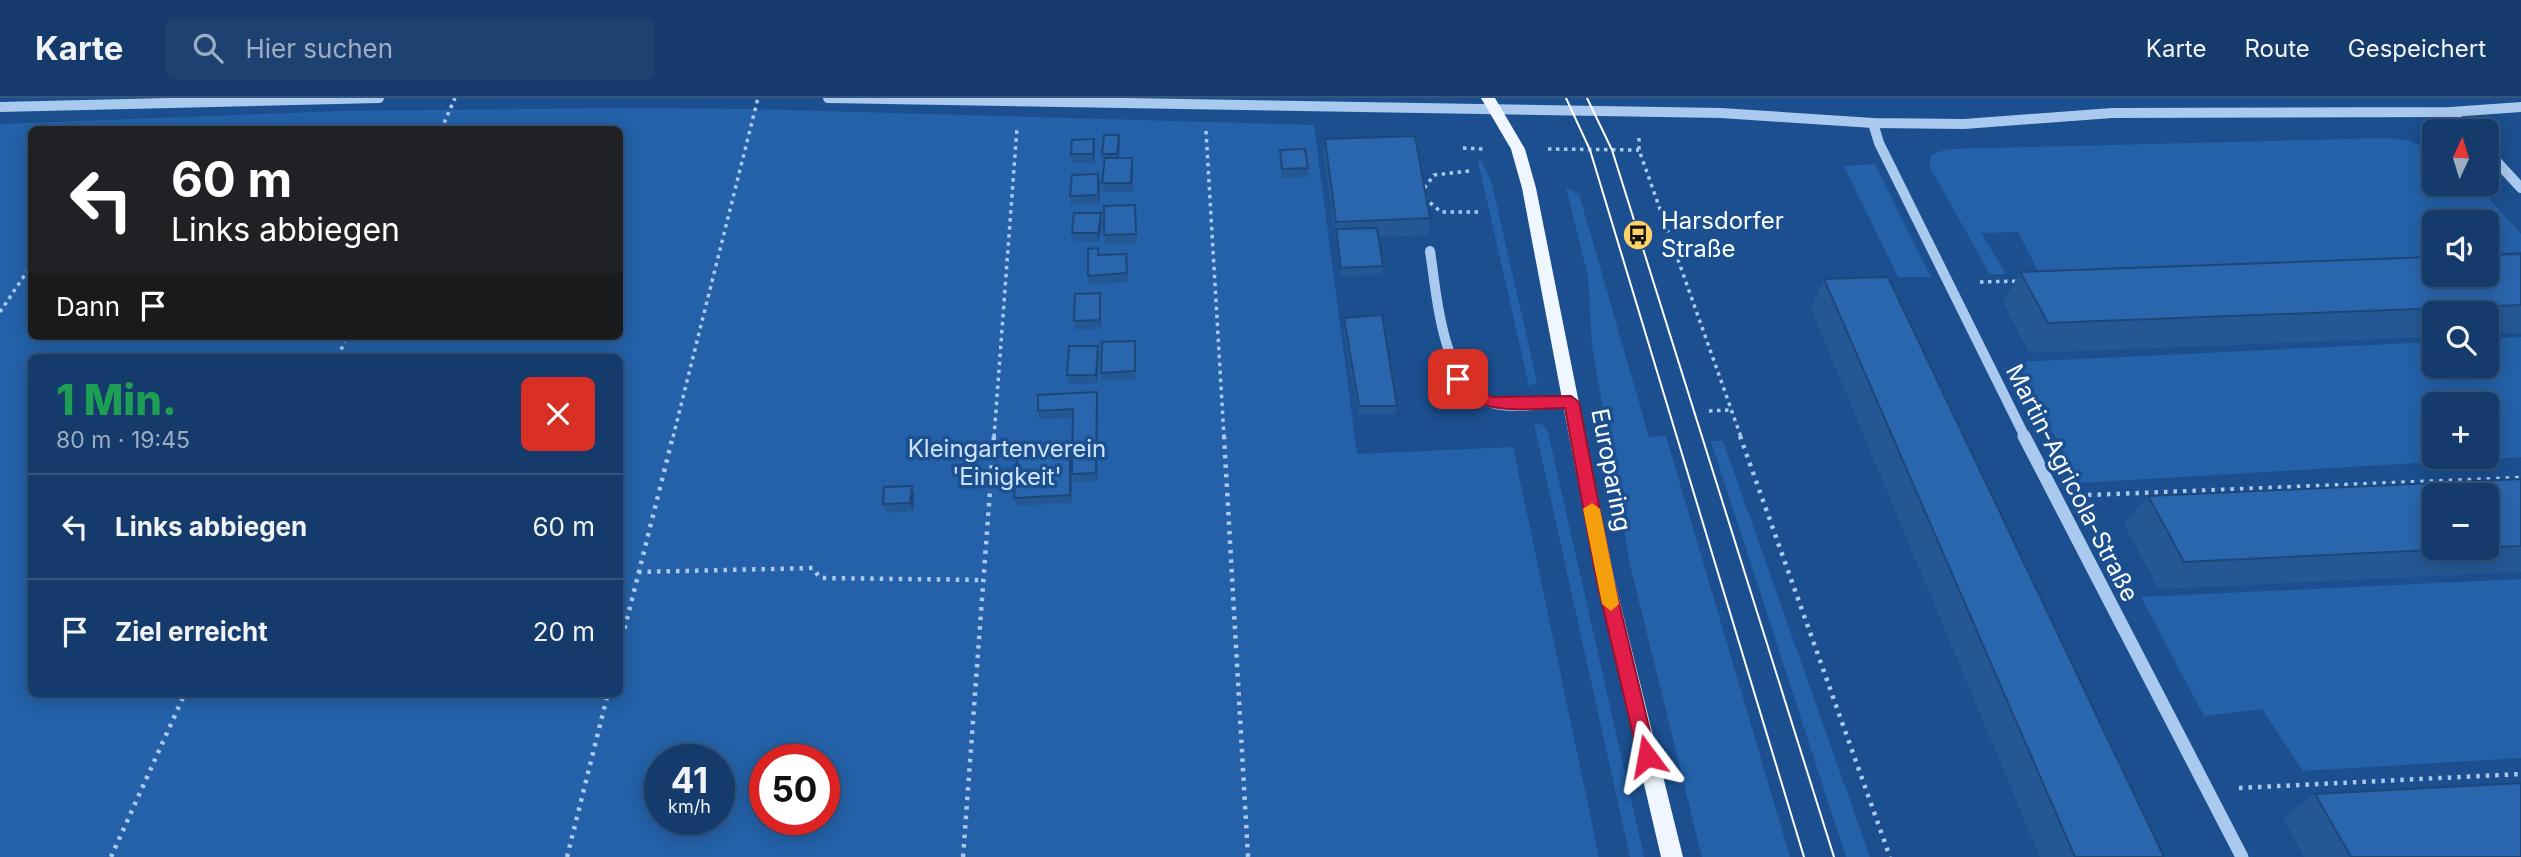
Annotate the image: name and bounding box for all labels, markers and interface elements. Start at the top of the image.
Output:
search box [165,17,655,80]
text: Karte [35,28,123,68]
icon: search [189,29,227,67]
text: Hier suchen [245,33,393,64]
text: Karte [2146,34,2206,63]
text: Route [2244,34,2310,63]
text: Gespeichert [2348,34,2486,63]
north arrow [2422,119,2499,196]
map controls [2422,119,2499,560]
text: 60 m [171,150,292,209]
icon: left [56,154,147,245]
place label: Harsdorfer Straße [1661,206,1784,263]
text: Links abbiegen [171,210,400,249]
button: sound [2422,210,2499,287]
bus stop icon: Harsdorfer Straße [1621,218,1655,252]
icon: arrive [134,287,172,325]
text: Dann [56,291,120,322]
button: search [2422,301,2499,378]
pin [1428,349,1488,409]
street label: Martin-Agricola-Straße [2000,359,2145,606]
icon: arrive [1439,360,1477,398]
text: 1 Min. [56,374,177,425]
button: close [521,377,595,451]
button: + [2422,392,2499,469]
street label: Europaring [1585,406,1638,534]
text: 80 m · 19:45 [56,426,190,454]
park label: Kleingartenverein 'Einigkeit' [908,434,1106,491]
button: − [2422,483,2499,560]
icon: left [56,508,94,546]
text: Links abbiegen [115,511,307,542]
text: 60 m [532,511,595,542]
icon: arrive [56,613,94,651]
text: Ziel erreicht [115,616,268,647]
text: 20 m [533,616,595,647]
position arrow [1610,719,1684,793]
speed limit sign: 50 [749,744,840,835]
text: 41 [671,759,708,801]
text: km/h [668,796,711,817]

